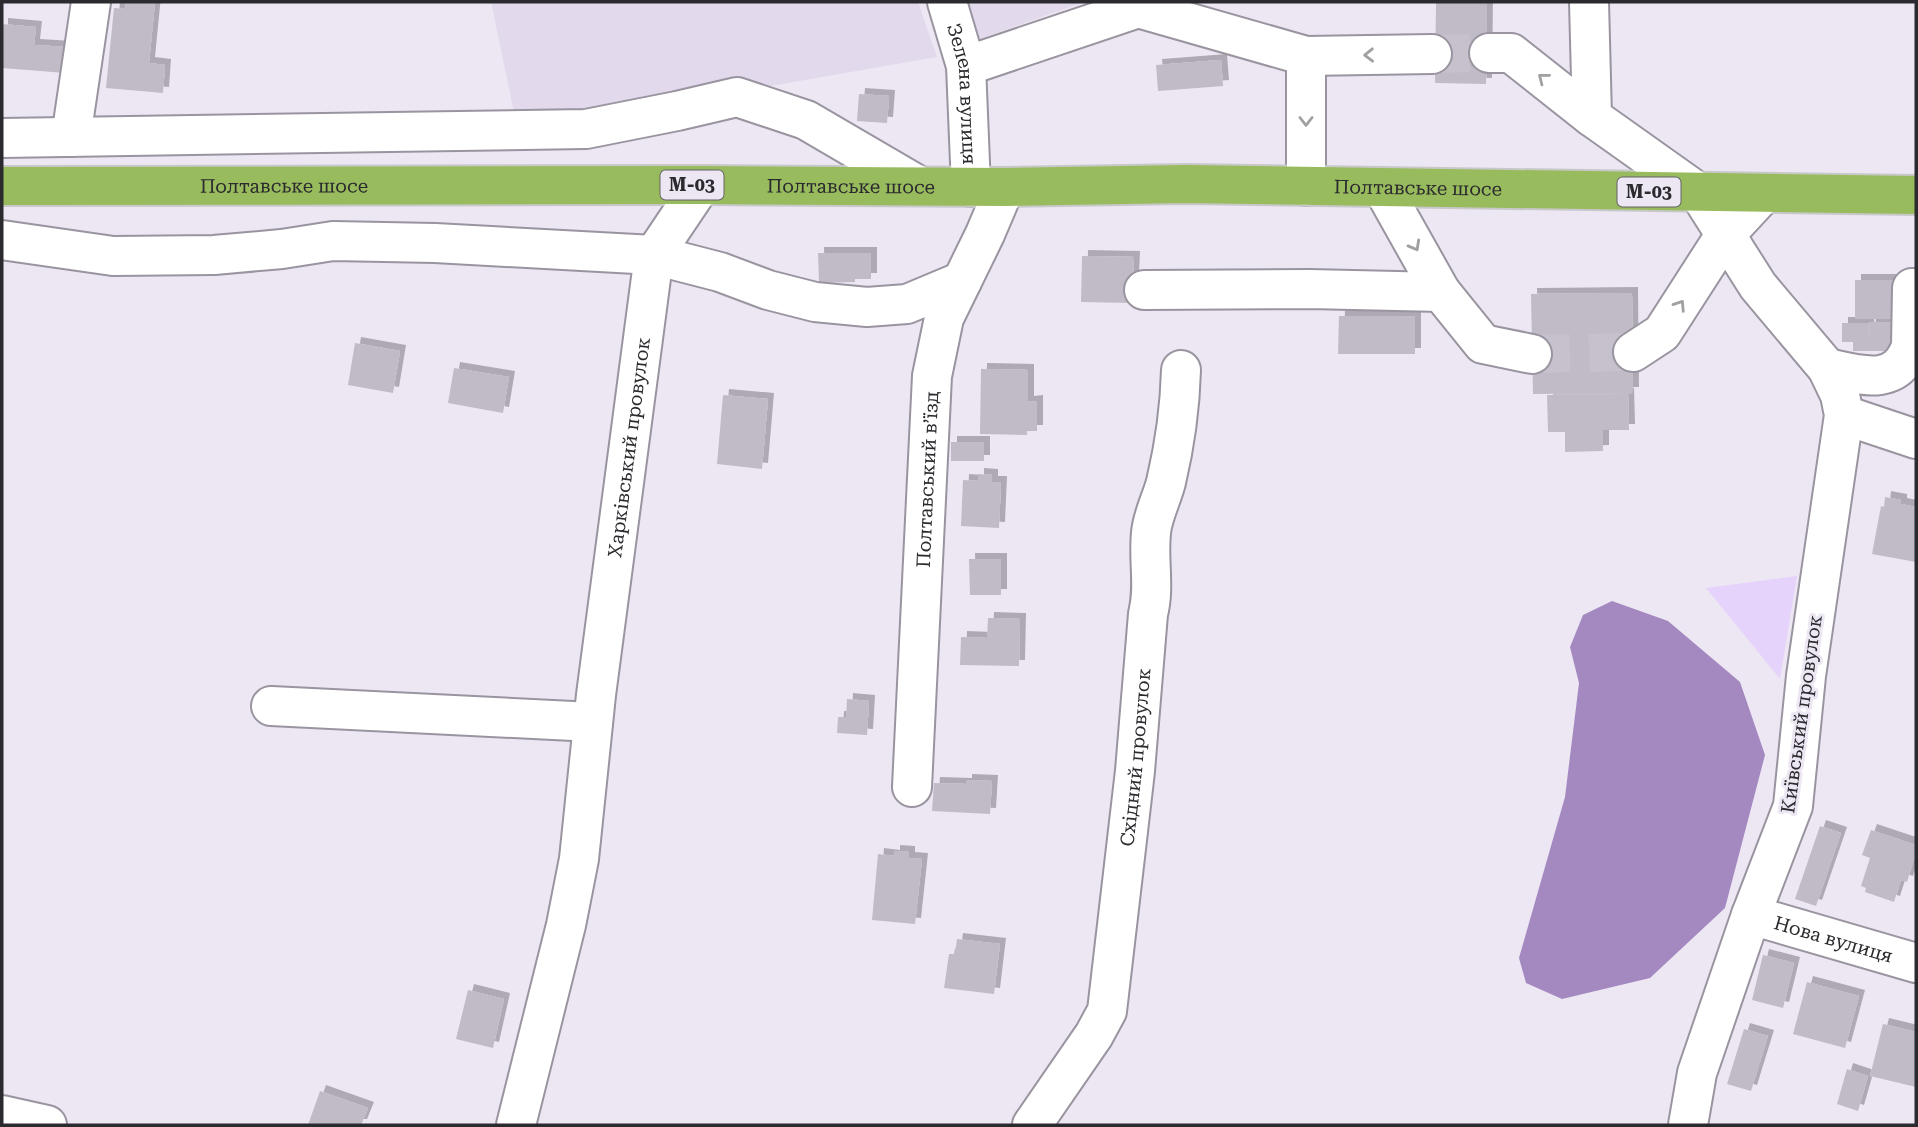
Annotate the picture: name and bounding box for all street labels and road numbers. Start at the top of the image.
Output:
street label: Зелена вулиця [942,21,981,165]
road number: М-03 [660,170,724,200]
street label: Полтавське шосе [200,174,368,198]
street label: Полтавське шосе [767,174,935,199]
street label: Полтавське шосе [1334,175,1502,201]
road number: М-03 [1618,177,1680,206]
street label: Харківський провулок [603,336,655,559]
street label: Полтавський в’їзд [912,391,943,568]
street label: Київський провулок [1776,614,1827,815]
street label: Східний провулок [1115,667,1155,847]
street label: Нова вулиця [1771,911,1896,968]

